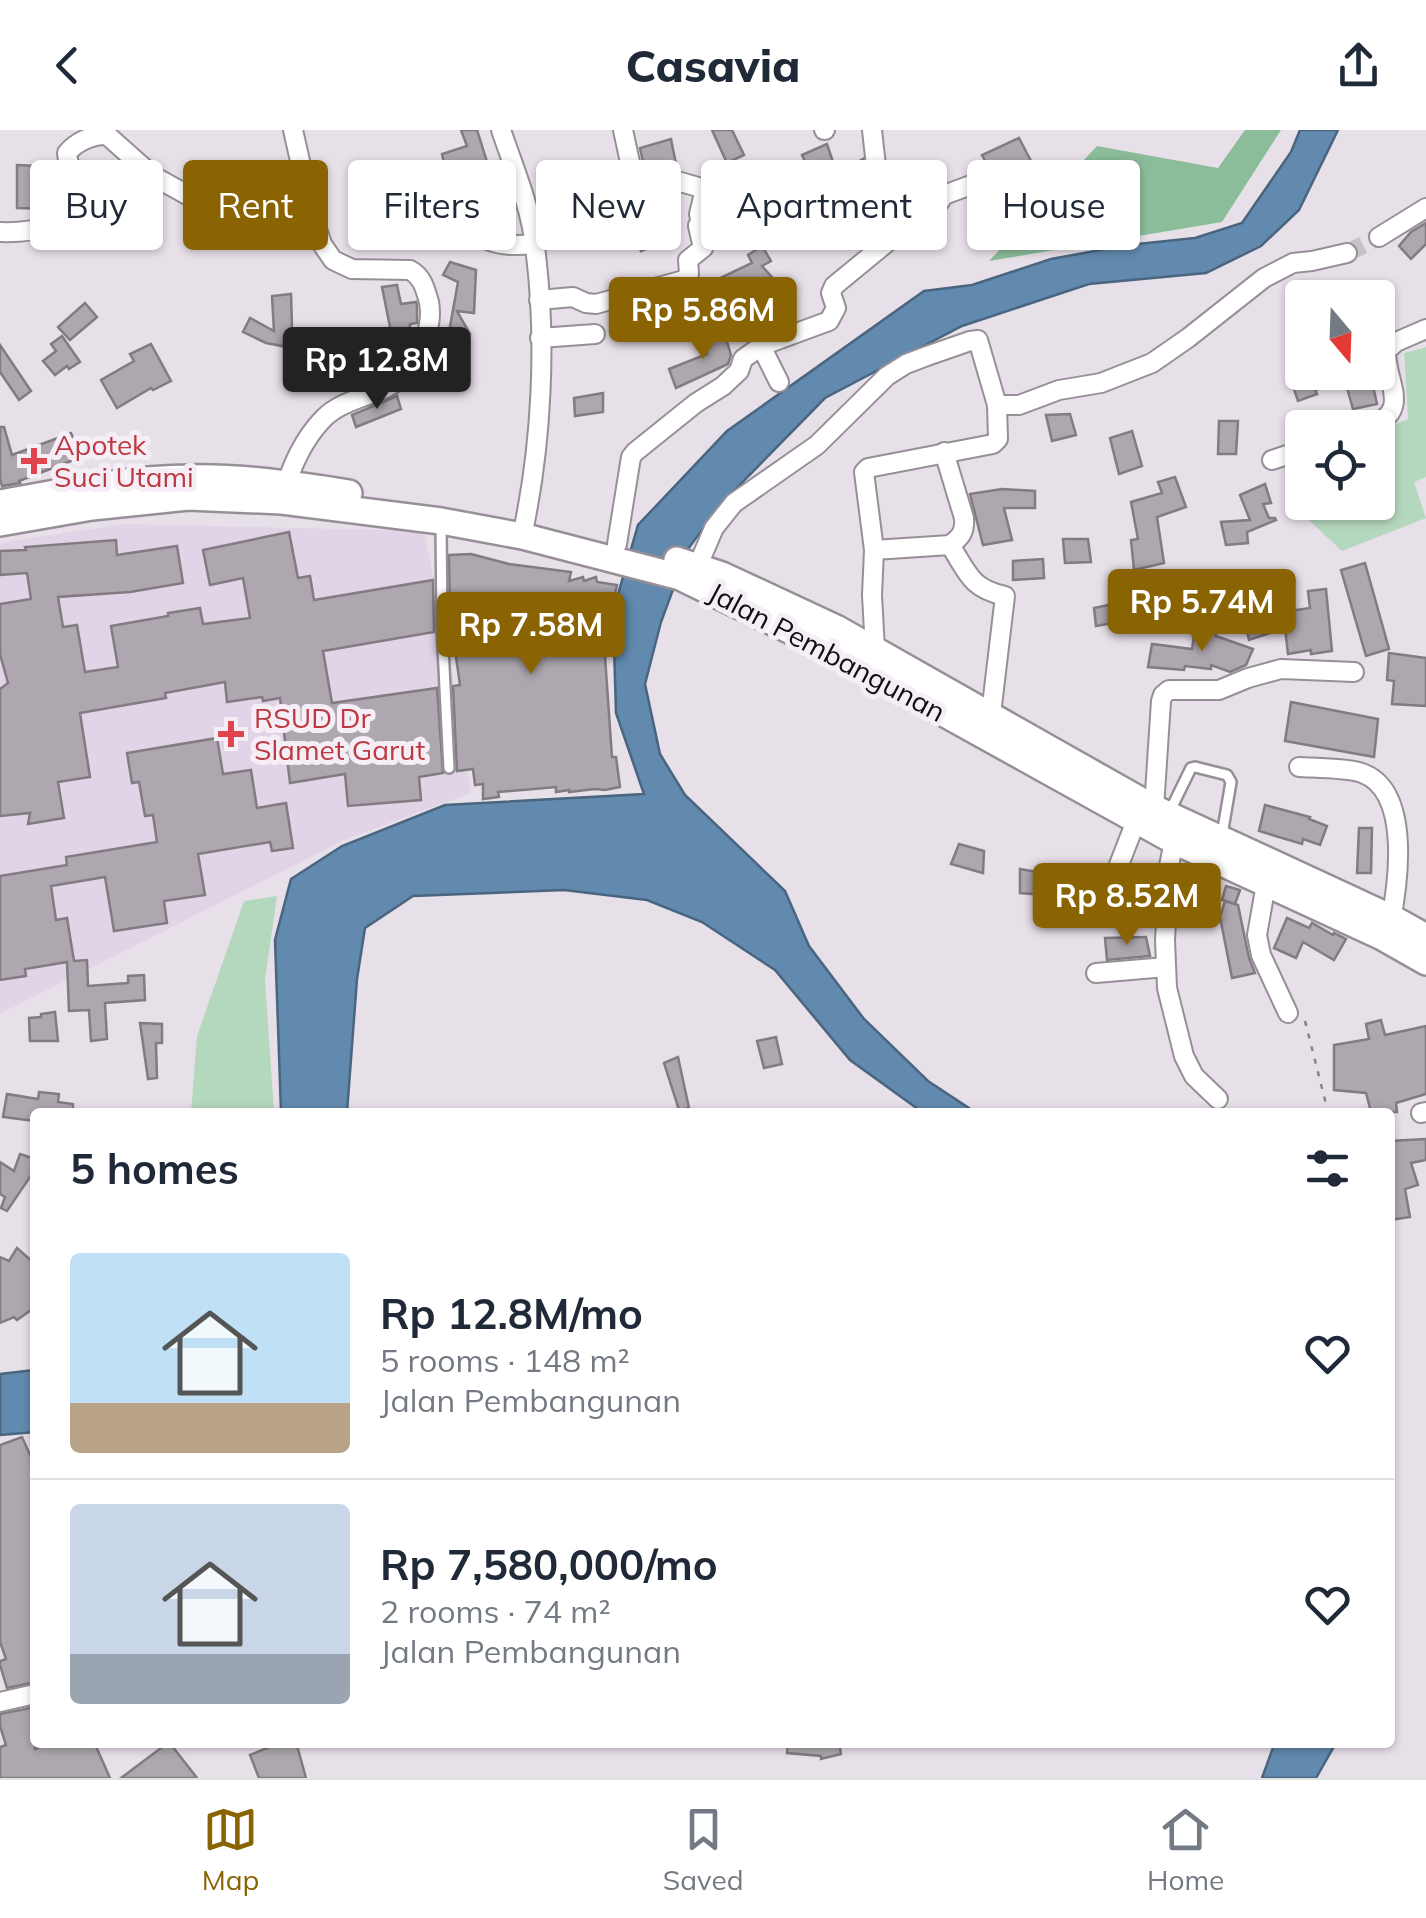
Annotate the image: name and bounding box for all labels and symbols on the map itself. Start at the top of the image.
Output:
pin: Rp 5.86M [600,277,806,362]
north arrow [1285,280,1395,390]
pin: Rp 12.8M [274,327,480,412]
place label: Apotek Suci Utami [54,427,194,494]
marker: Apotek Suci Utami [23,450,45,472]
pin: Rp 5.74M [1099,569,1305,654]
street label: Jalan Pembangunan [703,574,952,729]
pin: Rp 7.58M [428,592,634,677]
place label: RSUD Dr Slamet Garut [254,700,425,767]
marker: RSUD Dr Slamet Garut [218,721,244,747]
pin: Rp 8.52M [1024,863,1230,948]

